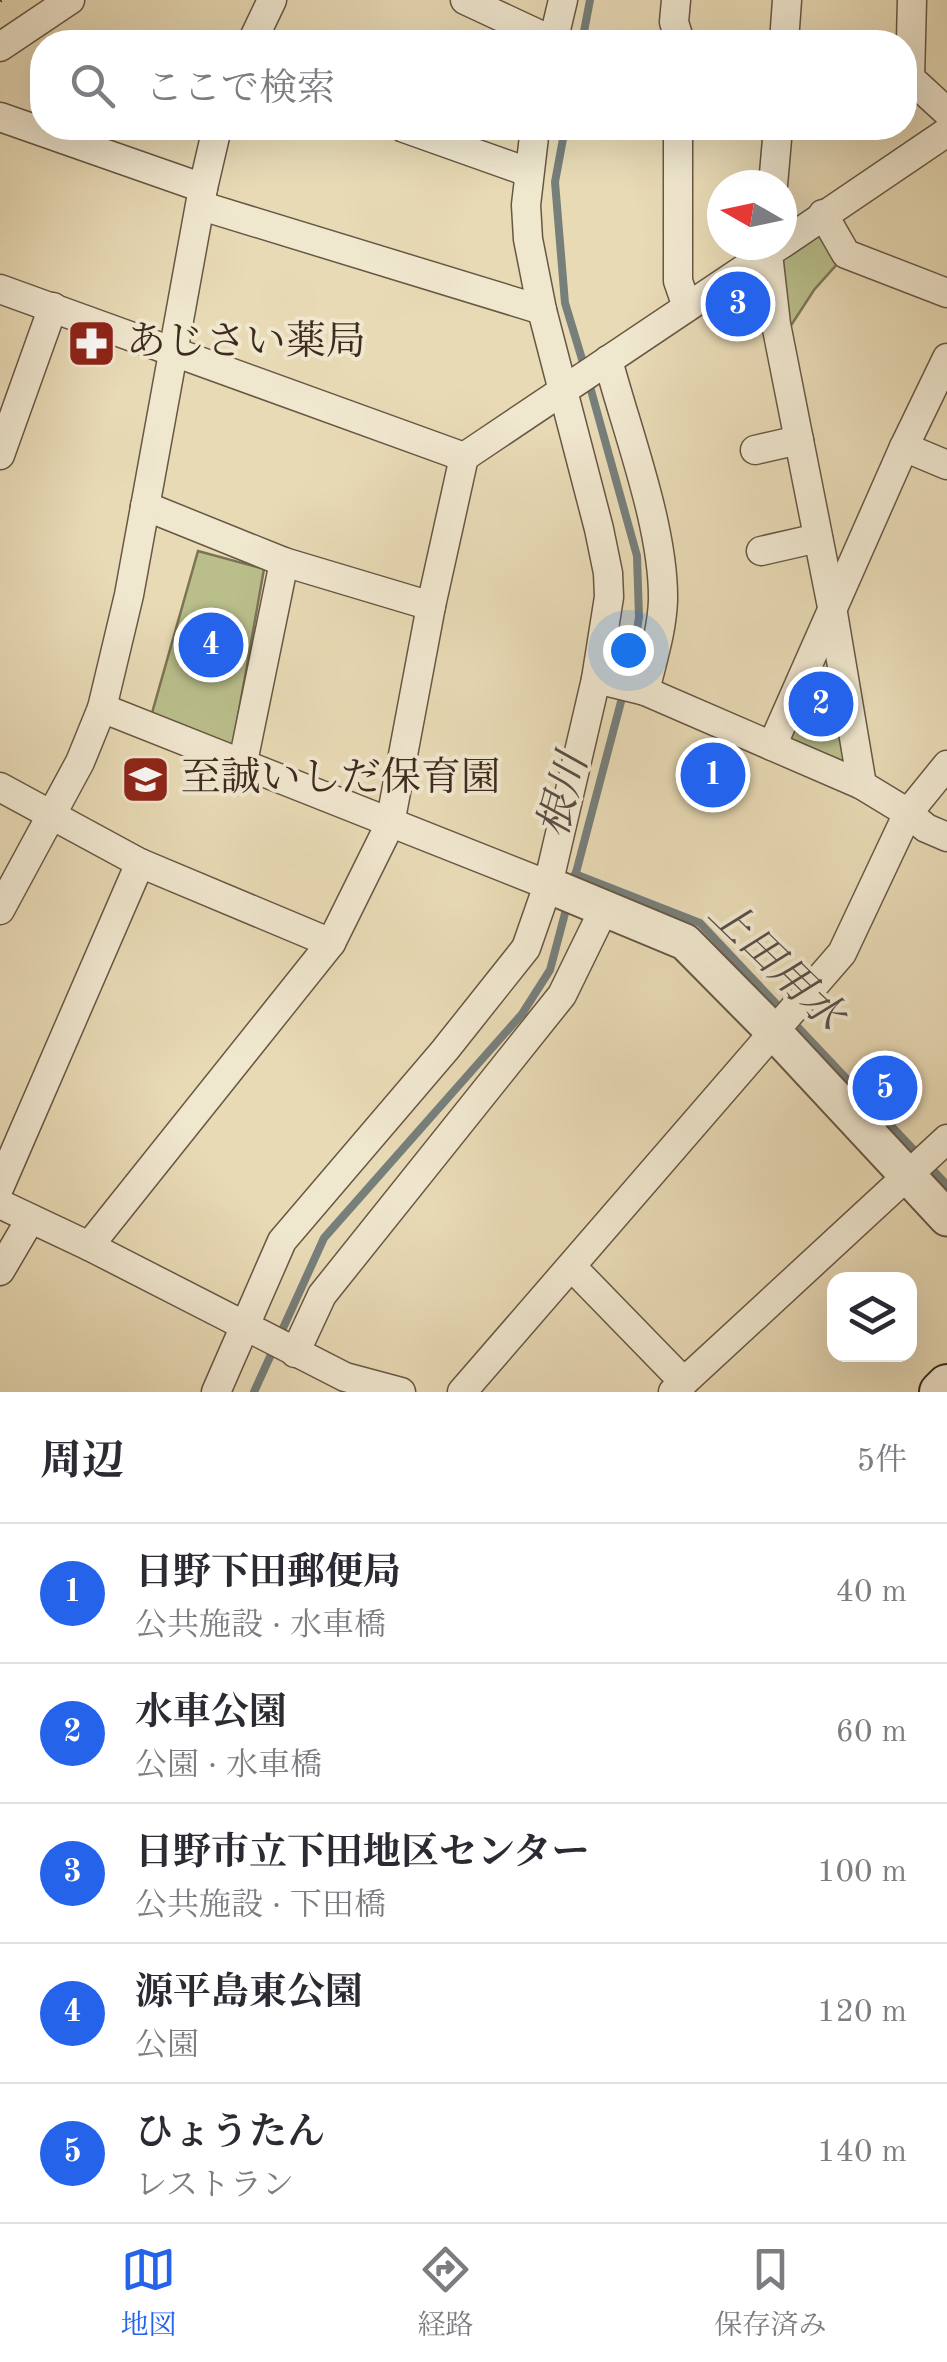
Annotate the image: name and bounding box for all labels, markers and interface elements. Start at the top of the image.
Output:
search box [30,30,917,140]
icon: search [65,58,120,113]
text: ここで検索 [145,71,335,109]
north arrow [707,170,797,260]
pin: 3 [706,266,770,342]
pharmacy icon: あじさい薬局 [65,318,117,370]
place label: あじさい薬局 [126,320,366,364]
pin: 4 [178,608,244,682]
your location [603,625,654,676]
pin: 2 [788,666,854,742]
pin: 1 [680,738,746,812]
water label: 根川 [530,745,597,842]
school or university icon: 至誠いしだ保育園 [120,754,172,806]
place label: 至誠いしだ保育園 [181,756,501,800]
water label: 上田用水 [700,890,856,1042]
pin: 5 [852,1050,918,1126]
map controls [827,1272,917,1362]
button: layers [827,1272,917,1362]
text: 周辺 [40,1442,124,1484]
text: 5件 [856,1446,907,1478]
text: 日野下田郵便局 [135,1555,401,1593]
text: 1 [63,1577,82,1609]
text: 40 m [836,1577,907,1609]
text: 公共施設 · 水車橋 [135,1611,386,1643]
text: 水車公園 [135,1695,287,1733]
text: 2 [63,1717,82,1749]
text: 60 m [836,1717,907,1749]
text: 公園 · 水車橋 [135,1751,322,1783]
text: 日野市立下田地区センター [135,1835,589,1873]
text: 3 [63,1857,82,1889]
text: 100 m [817,1857,907,1889]
text: 公共施設 · 下田橋 [135,1891,386,1923]
text: 源平島東公園 [135,1975,363,2013]
text: 4 [63,1997,82,2029]
text: 120 m [817,1997,907,2029]
text: 公園 [135,2031,199,2063]
text: ひょうたん [135,2115,325,2153]
text: 5 [63,2137,82,2169]
text: 140 m [817,2137,907,2169]
text: レストラン [135,2171,294,2203]
tab: 地図 [120,2242,177,2345]
tab: 経路 [417,2242,474,2345]
tab: 保存済み [714,2242,827,2345]

